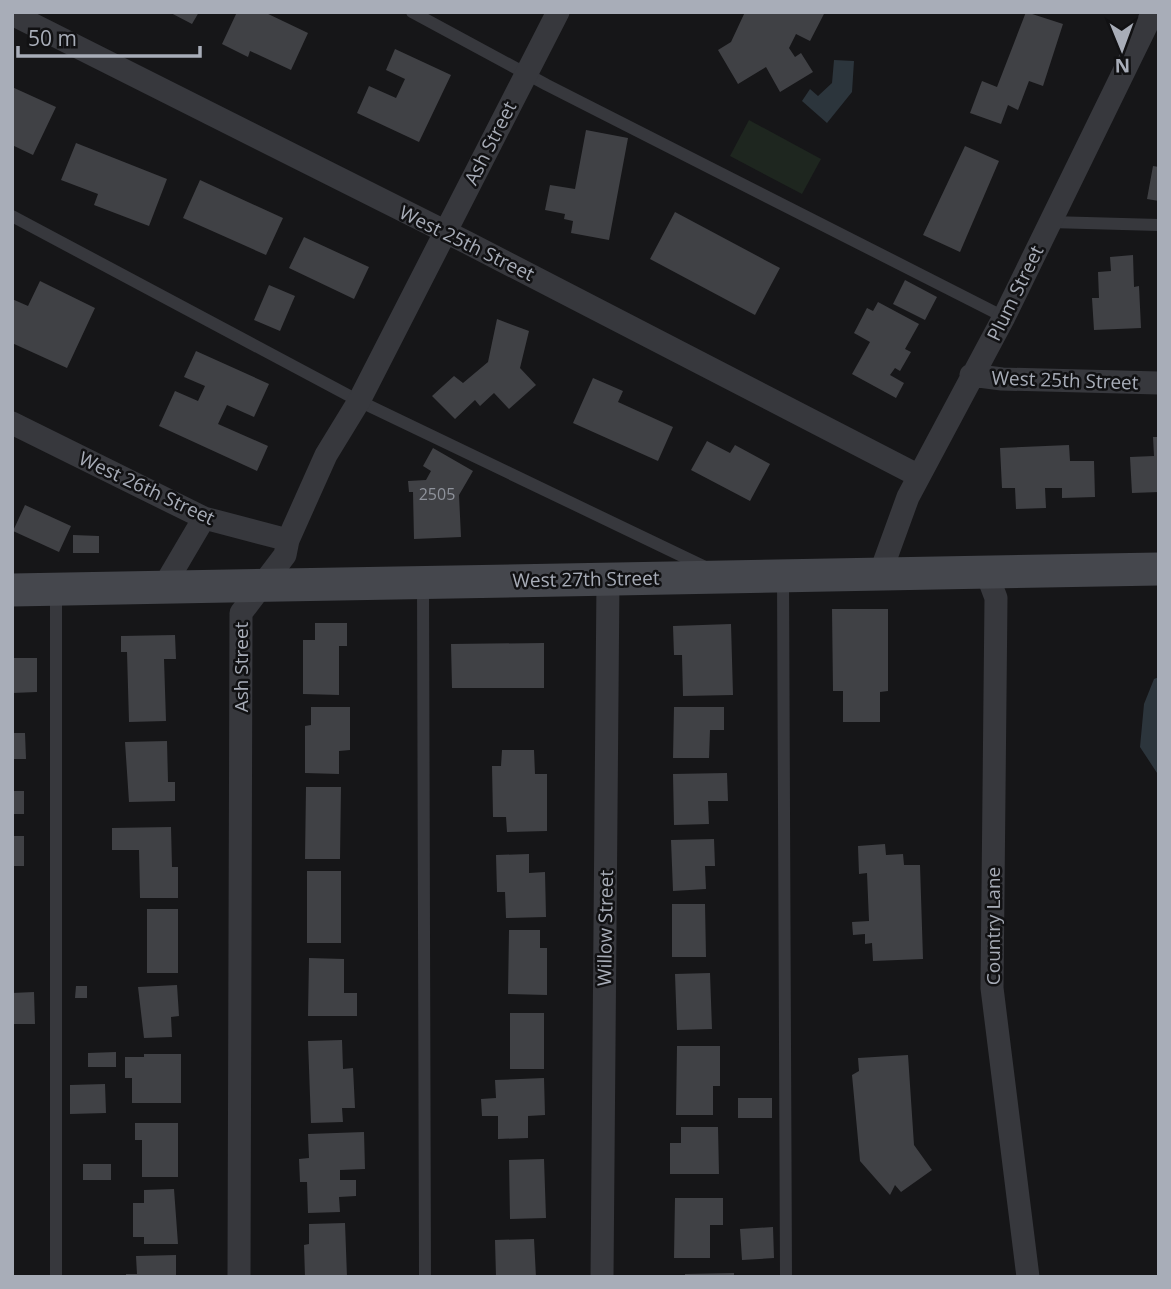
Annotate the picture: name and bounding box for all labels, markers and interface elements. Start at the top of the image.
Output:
scale bar [18,14,200,58]
north arrow [1087,14,1157,84]
text: 50 m [28,24,77,52]
text: N [1114,53,1130,79]
street label: Ash Street [458,96,522,189]
street label: West 25th Street [395,199,539,287]
street label: Plum Street [981,241,1049,345]
street label: West 25th Street [991,364,1139,396]
street label: West 26th Street [75,445,219,531]
house number: 2505 [419,483,455,505]
street label: West 27th Street [512,565,660,593]
street label: Ash Street [228,621,254,712]
street label: Country Lane [980,867,1006,985]
street label: Willow Street [591,870,619,986]

